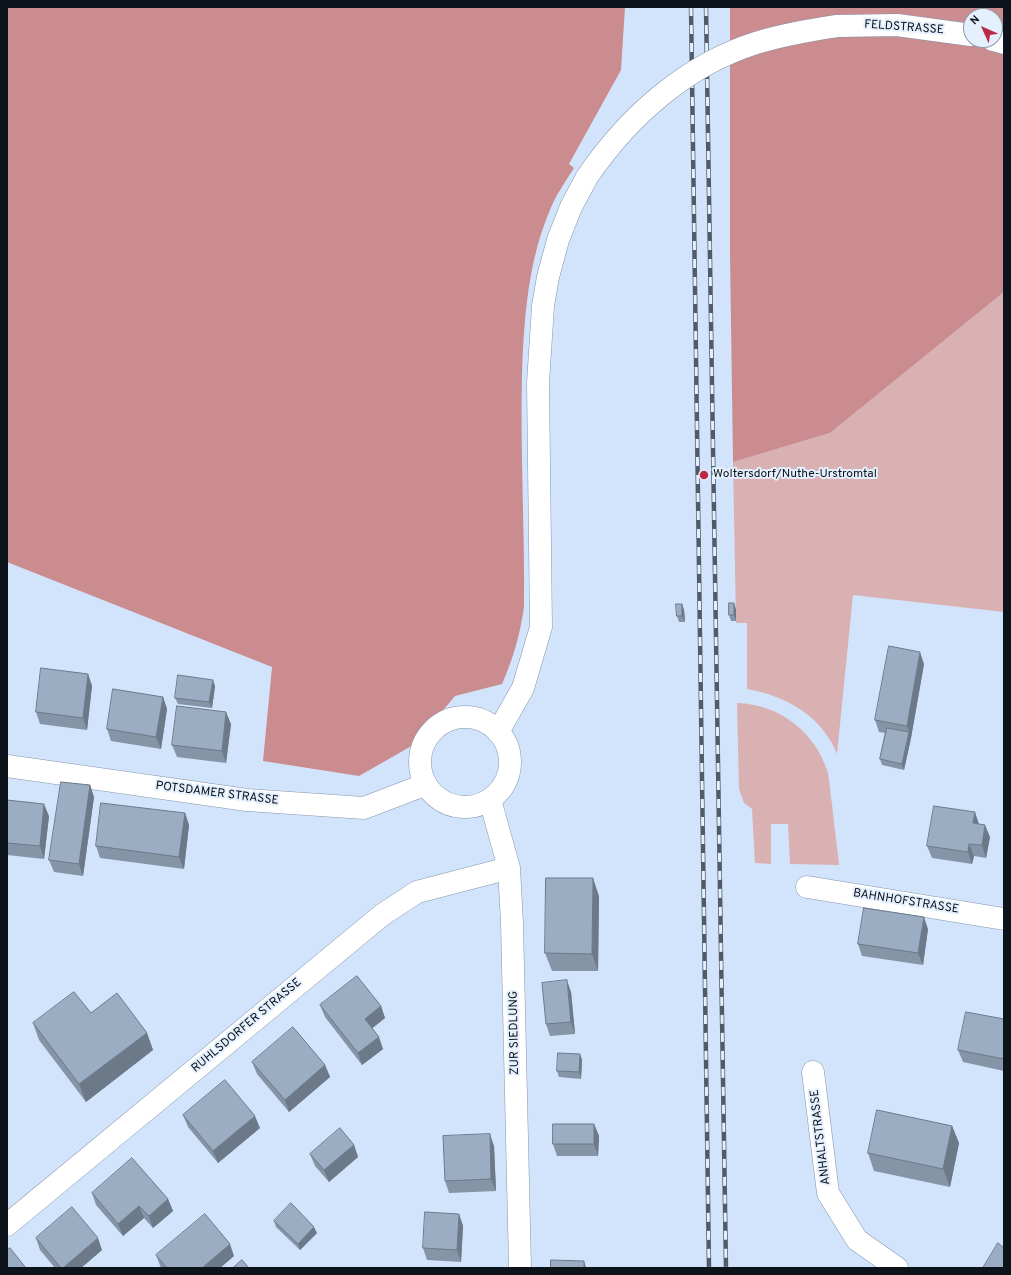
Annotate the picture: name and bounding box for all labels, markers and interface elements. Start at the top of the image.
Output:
north arrow [963,8,1003,48]
text: N [967,12,983,28]
street label: FELDSTRASSE [864,18,944,38]
place label: Woltersdorf/Nuthe-Urstromtal [713,468,877,482]
marker: Woltersdorf/Nuthe-Urstromtal [698,469,710,481]
street label: POTSDAMER STRASSE [155,779,279,809]
street label: BAHNHOFSTRASSE [852,887,960,917]
street label: RUHLSDORFER STRASSE [189,976,305,1076]
street label: ZUR SIEDLUNG [507,991,523,1075]
street label: ANHALTSTRASSE [808,1088,834,1186]

